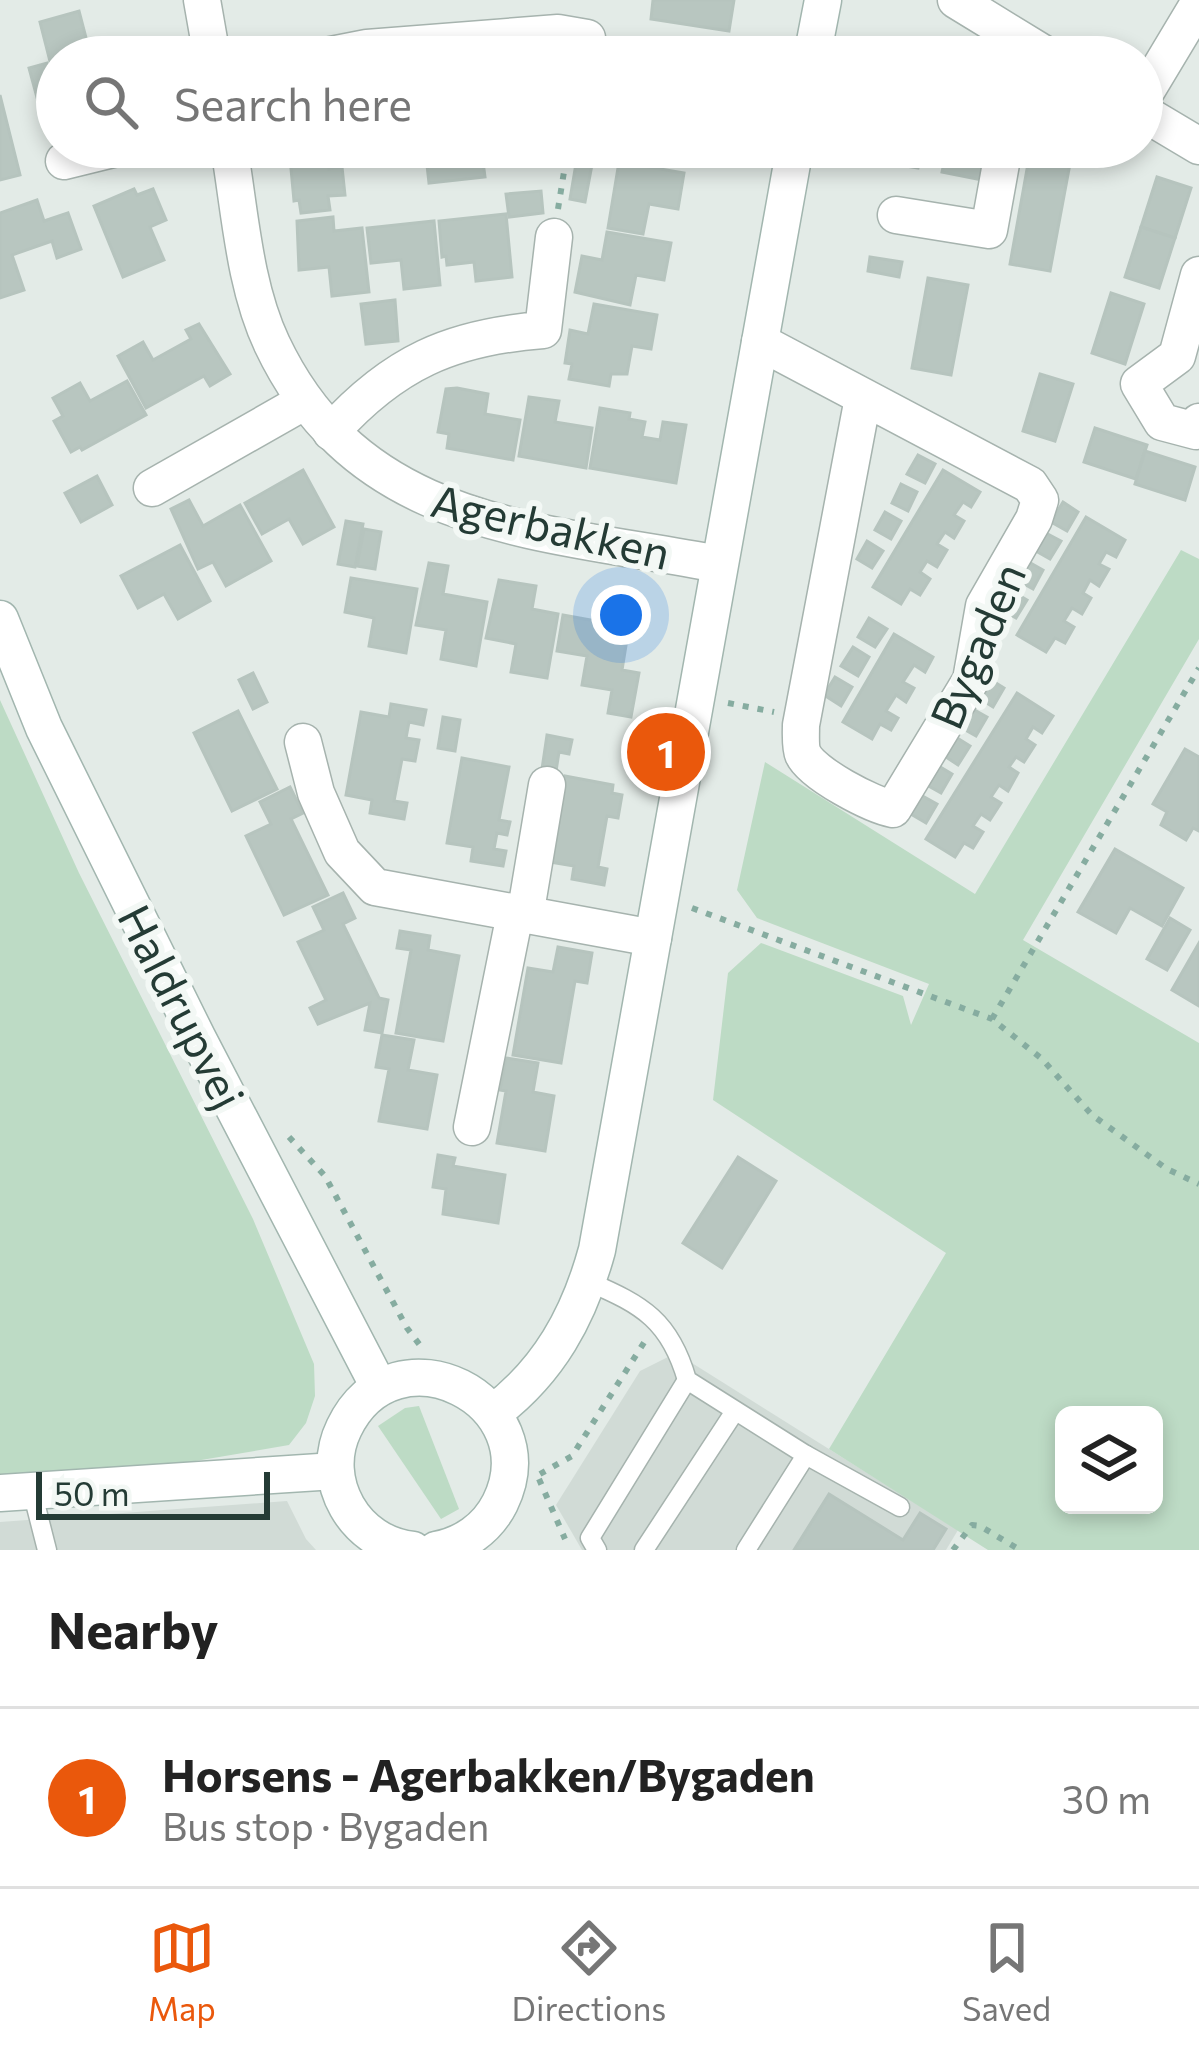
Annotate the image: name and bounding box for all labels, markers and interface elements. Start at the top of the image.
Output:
search box [36,36,1163,168]
icon: search [78,69,144,135]
text: Search here [174,75,412,130]
street label: Agerbakken [426,471,676,579]
street label: Bygaden [917,554,1035,736]
your location [591,585,651,645]
pin: 1 [627,707,705,797]
street label: Haldrupvej [108,895,258,1117]
map controls [1055,1406,1163,1514]
button: layers [1055,1406,1163,1514]
scale bar [36,1466,270,1519]
text: 50 m [54,1472,130,1513]
text: Nearby [48,1597,218,1660]
text: Horsens - Agerbakken/Bygaden [162,1746,815,1801]
text: 1 [78,1774,96,1822]
text: 30 m [1062,1774,1151,1822]
text: Bus stop · Bygaden [162,1801,489,1849]
tab: Map [148,1915,216,2028]
tab: Directions [512,1915,666,2028]
tab: Saved [962,1915,1051,2028]

